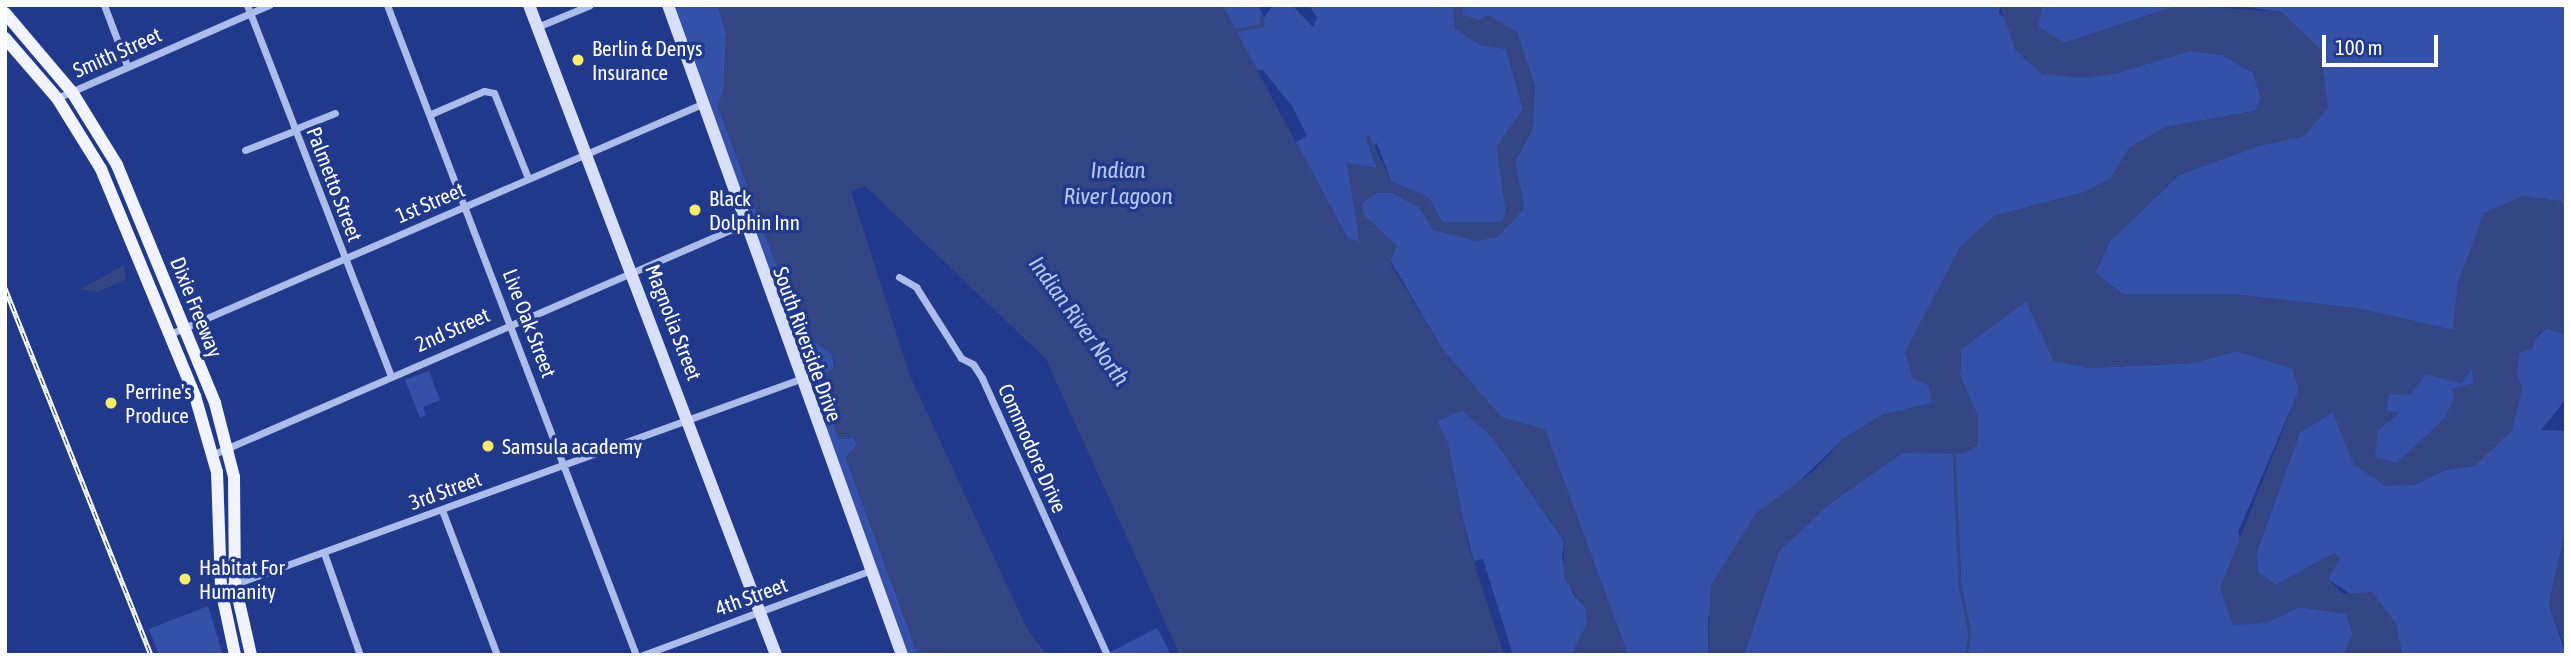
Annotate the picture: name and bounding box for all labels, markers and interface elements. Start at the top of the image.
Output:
street label: Smith Street [69,21,165,83]
scale bar [2326,21,2442,65]
place label: Berlin & Denys Insurance [592,35,702,85]
text: 100 m [2335,35,2383,59]
marker: Berlin & Denys Insurance [570,52,586,68]
street label: Palmetto Street [302,123,368,245]
water label: Indian River Lagoon [1063,156,1173,210]
street label: 1st Street [392,176,468,228]
place label: Black Dolphin Inn [709,185,800,235]
marker: Black Dolphin Inn [687,202,703,218]
water label: Indian River North [1023,251,1135,391]
street label: Dixie Freeway [165,253,229,361]
street label: Magnolia Street [640,261,708,383]
street label: South Riverside Drive [768,263,848,425]
street label: Live Oak Street [498,265,562,381]
street label: 2nd Street [411,301,493,357]
place label: Perrine's Produce [125,378,192,428]
street label: Commodore Drive [993,380,1073,516]
marker: Perrine's Produce [103,395,119,411]
place label: Samsula academy [502,433,642,459]
marker: Samsula academy [480,438,496,454]
street label: 3rd Street [405,465,485,515]
place label: Habitat For Humanity [199,554,285,604]
marker: Habitat For Humanity [177,571,193,587]
street label: 4th Street [711,571,791,621]

